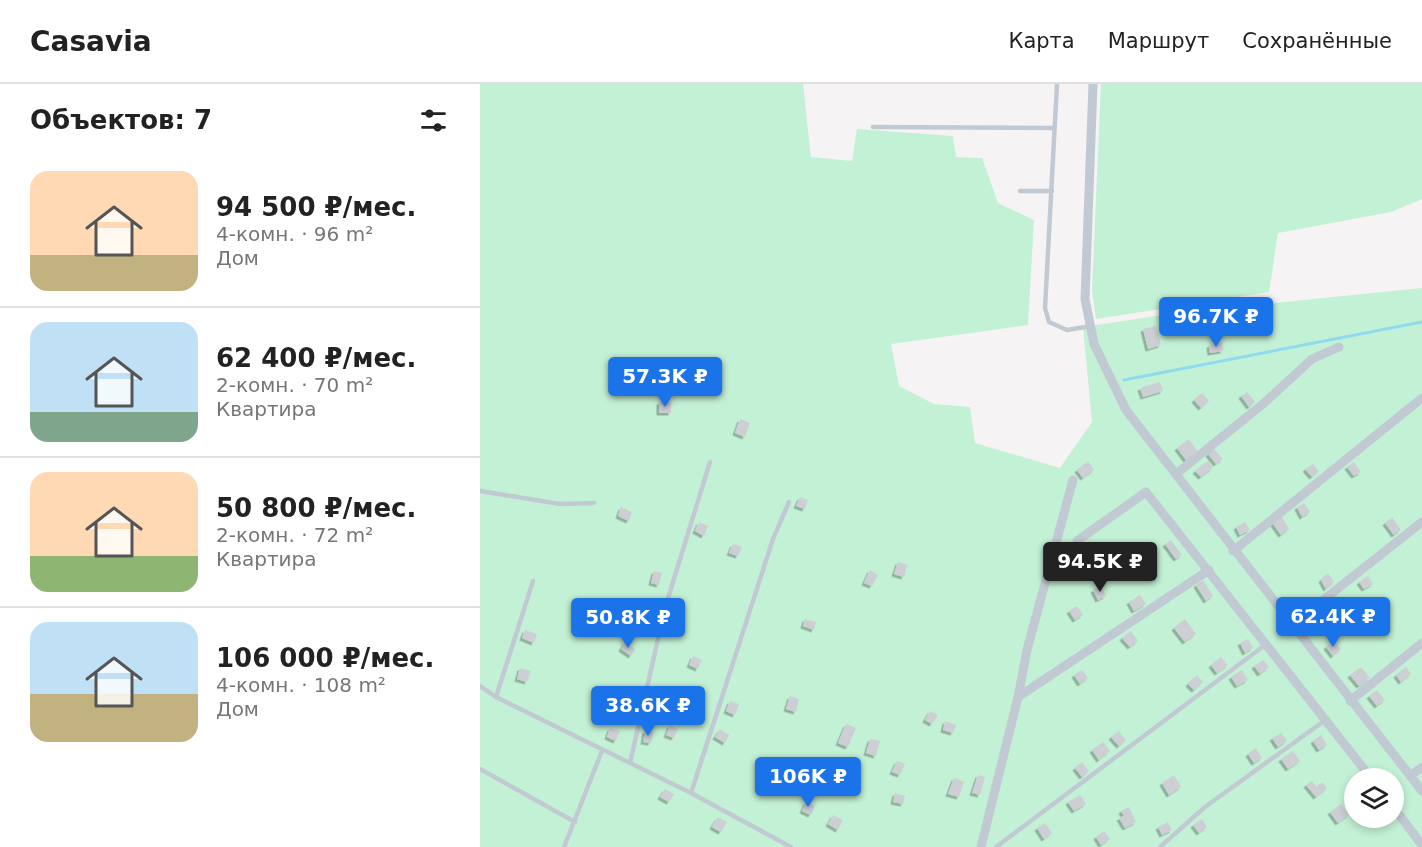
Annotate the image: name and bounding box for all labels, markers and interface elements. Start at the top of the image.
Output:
text: Casavia [30,25,152,58]
text: Карта [1009,29,1075,53]
text: Маршрут [1108,29,1209,53]
text: Сохранённые [1242,29,1392,53]
icon: filters [417,104,450,137]
text: Объектов: 7 [30,105,212,135]
text: 94 500 ₽/мес. [216,192,416,222]
icon: home [78,195,150,267]
text: 4-комн. · 96 m² [216,222,373,246]
text: Дом [216,246,259,270]
pin: 96.7K ₽ [1161,297,1271,348]
text: 96.7K ₽ [1173,304,1259,328]
text: 62 400 ₽/мес. [216,343,416,373]
icon: home [78,346,150,418]
pin: 57.3K ₽ [610,357,720,408]
text: 57.3K ₽ [622,364,708,388]
text: 2-комн. · 70 m² [216,373,373,397]
text: Квартира [216,397,317,421]
text: 50 800 ₽/мес. [216,493,416,523]
icon: home [78,496,150,568]
text: 2-комн. · 72 m² [216,523,373,547]
pin: 94.5K ₽ [1045,542,1155,593]
text: Квартира [216,547,317,571]
text: 94.5K ₽ [1057,549,1143,573]
pin: 62.4K ₽ [1278,597,1388,648]
pin: 50.8K ₽ [573,598,683,649]
text: 62.4K ₽ [1290,604,1376,628]
text: 50.8K ₽ [585,605,671,629]
text: 106 000 ₽/мес. [216,643,434,673]
icon: home [78,646,150,718]
text: 4-комн. · 108 m² [216,673,386,697]
pin: 38.6K ₽ [593,686,703,737]
text: 38.6K ₽ [605,693,691,717]
text: Дом [216,697,259,721]
pin: 106K ₽ [759,757,857,808]
text: 106K ₽ [769,764,847,788]
map controls [1344,768,1404,828]
button: layers [1344,768,1404,828]

